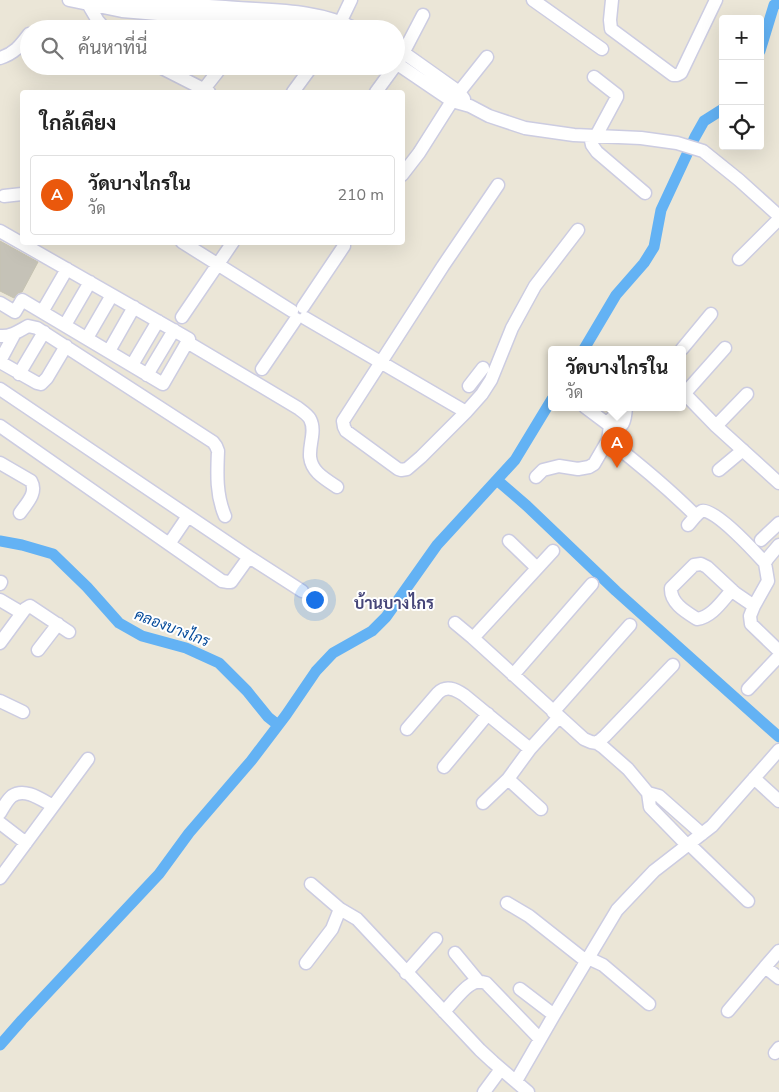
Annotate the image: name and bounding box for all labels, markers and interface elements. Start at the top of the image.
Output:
map controls [719,15,764,150]
button: + [719,15,764,60]
search box [20,20,405,75]
icon: search [38,34,66,62]
text: ค้นหาที่นี่ [78,35,147,61]
button: − [719,60,764,105]
button: locate [719,105,764,150]
text: ใกล้เคียง [40,109,116,137]
text: วัดบางไกรใน [88,171,191,197]
text: A [51,184,63,206]
text: 210 m [337,184,384,206]
text: วัด [88,198,106,220]
popup [548,346,686,411]
text: วัดบางไกรใน [566,355,668,381]
text: วัด [566,382,583,404]
pin: A [601,427,633,468]
your location [302,587,328,613]
district label: บ้านบางไกร [354,592,434,615]
water label: คลองบางไกร [132,605,213,652]

